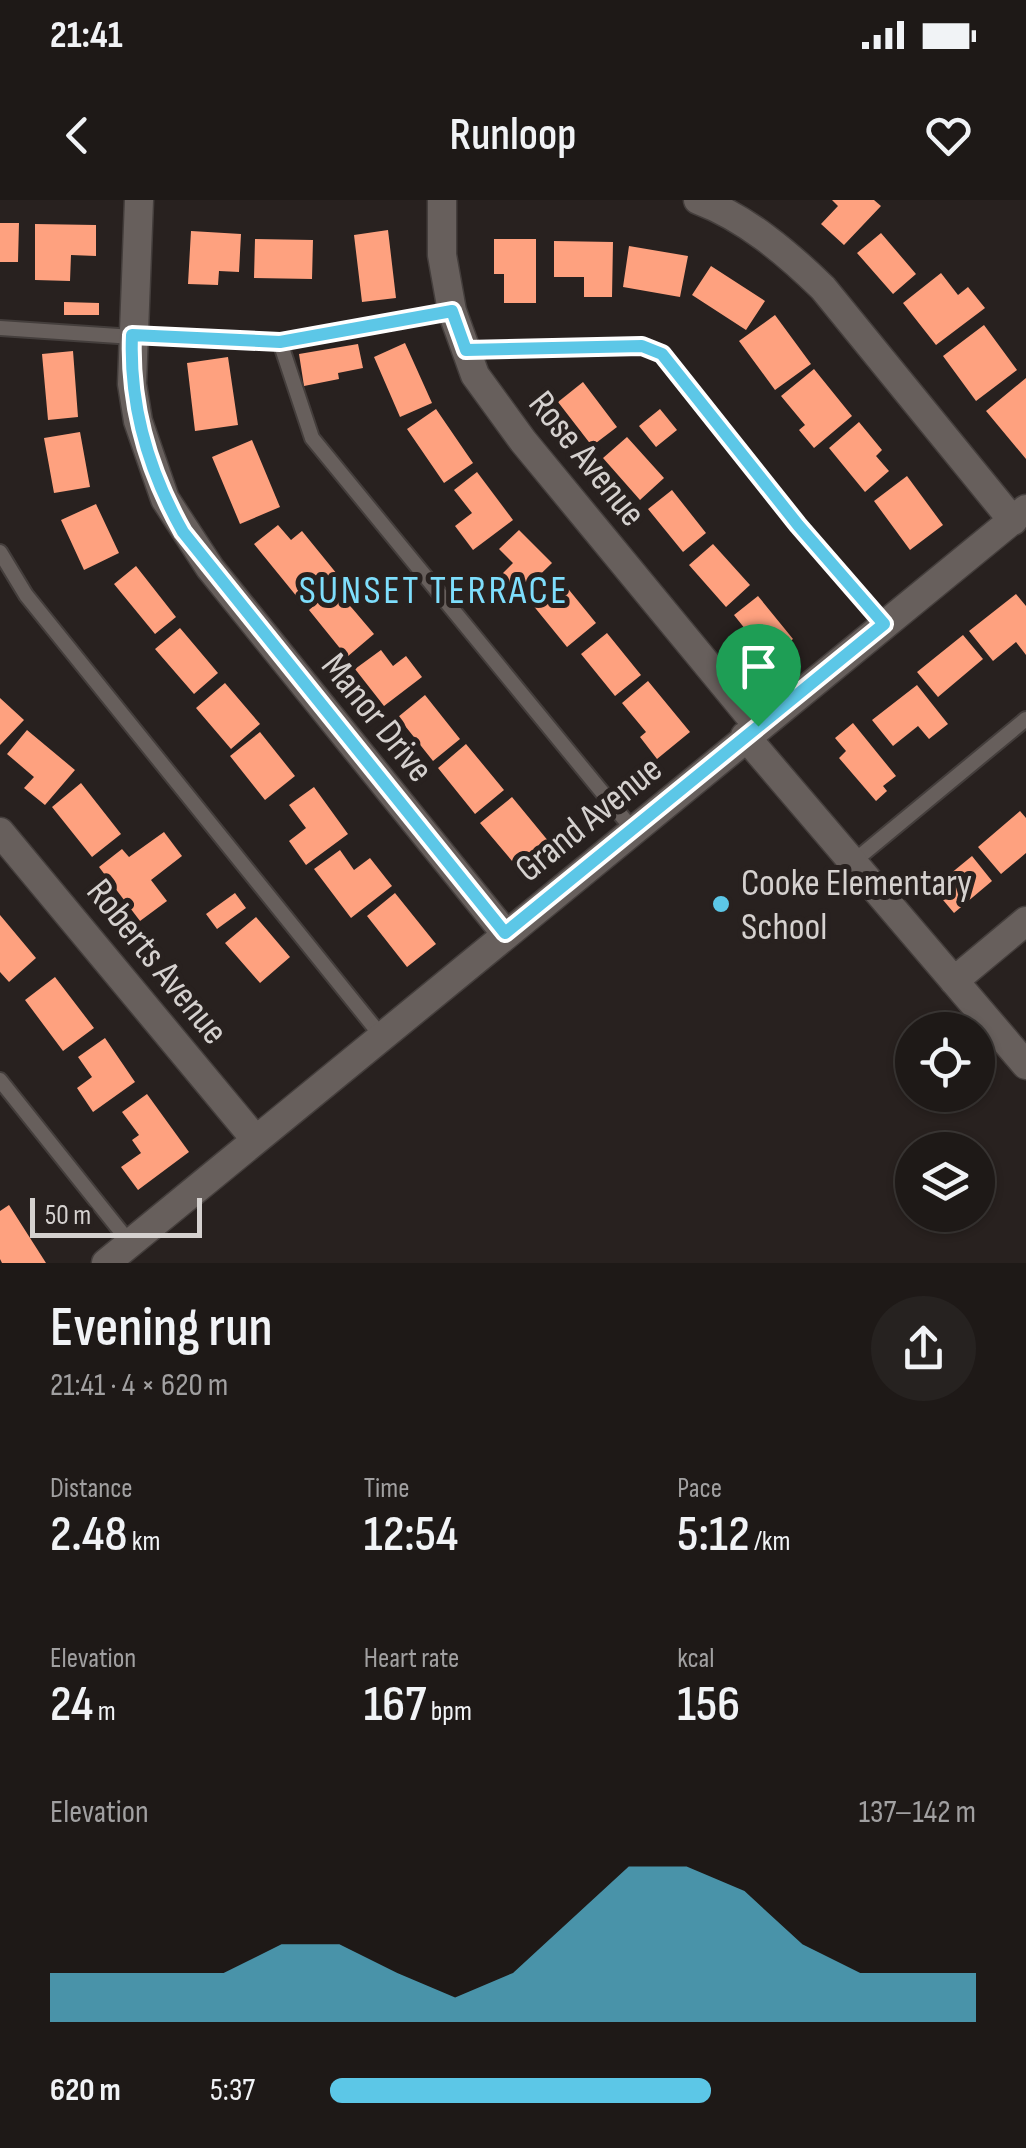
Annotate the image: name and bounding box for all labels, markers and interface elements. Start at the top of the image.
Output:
text: 21:41 [50,13,123,58]
icon: back [50,108,105,163]
text: Runloop [450,108,576,163]
icon: heart [921,108,976,163]
street label: Rose Avenue [519,382,655,536]
district label: SUNSET TERRACE [299,567,569,615]
pin [716,624,801,727]
icon: arrive [731,639,786,694]
street label: Manor Drive [311,645,442,791]
street label: Grand Avenue [507,747,671,892]
place label: Cooke Elementary School [741,861,972,950]
street label: Roberts Avenue [77,870,237,1054]
marker: Cooke Elementary School [710,893,732,915]
map controls [895,1012,995,1232]
button: locate [895,1012,995,1112]
button: layers [895,1132,995,1232]
scale bar [30,1193,202,1238]
text: 50 m [45,1199,91,1232]
text: Evening run [50,1295,273,1362]
button: share [871,1296,976,1401]
text: 21:41 · 4 × 620 m [50,1366,228,1405]
text: Distance [50,1472,133,1505]
text: Time [364,1472,409,1505]
text: Pace [677,1472,722,1505]
text: 2.48 [50,1505,127,1565]
text: 12:54 [364,1505,458,1565]
text: 5:12 [677,1505,750,1565]
text: km [127,1525,160,1558]
text: /km [750,1525,790,1558]
text: Elevation [50,1642,136,1675]
text: Heart rate [364,1642,459,1675]
text: kcal [677,1642,714,1675]
text: 24 [50,1675,93,1735]
text: 167 [364,1675,426,1735]
text: 156 [677,1675,740,1735]
text: m [93,1695,116,1728]
text: bpm [426,1695,472,1728]
text: Elevation [50,1793,149,1832]
text: 137–142 m [859,1793,976,1832]
text: 620 m [50,2071,121,2110]
text: 5:37 [210,2071,255,2110]

